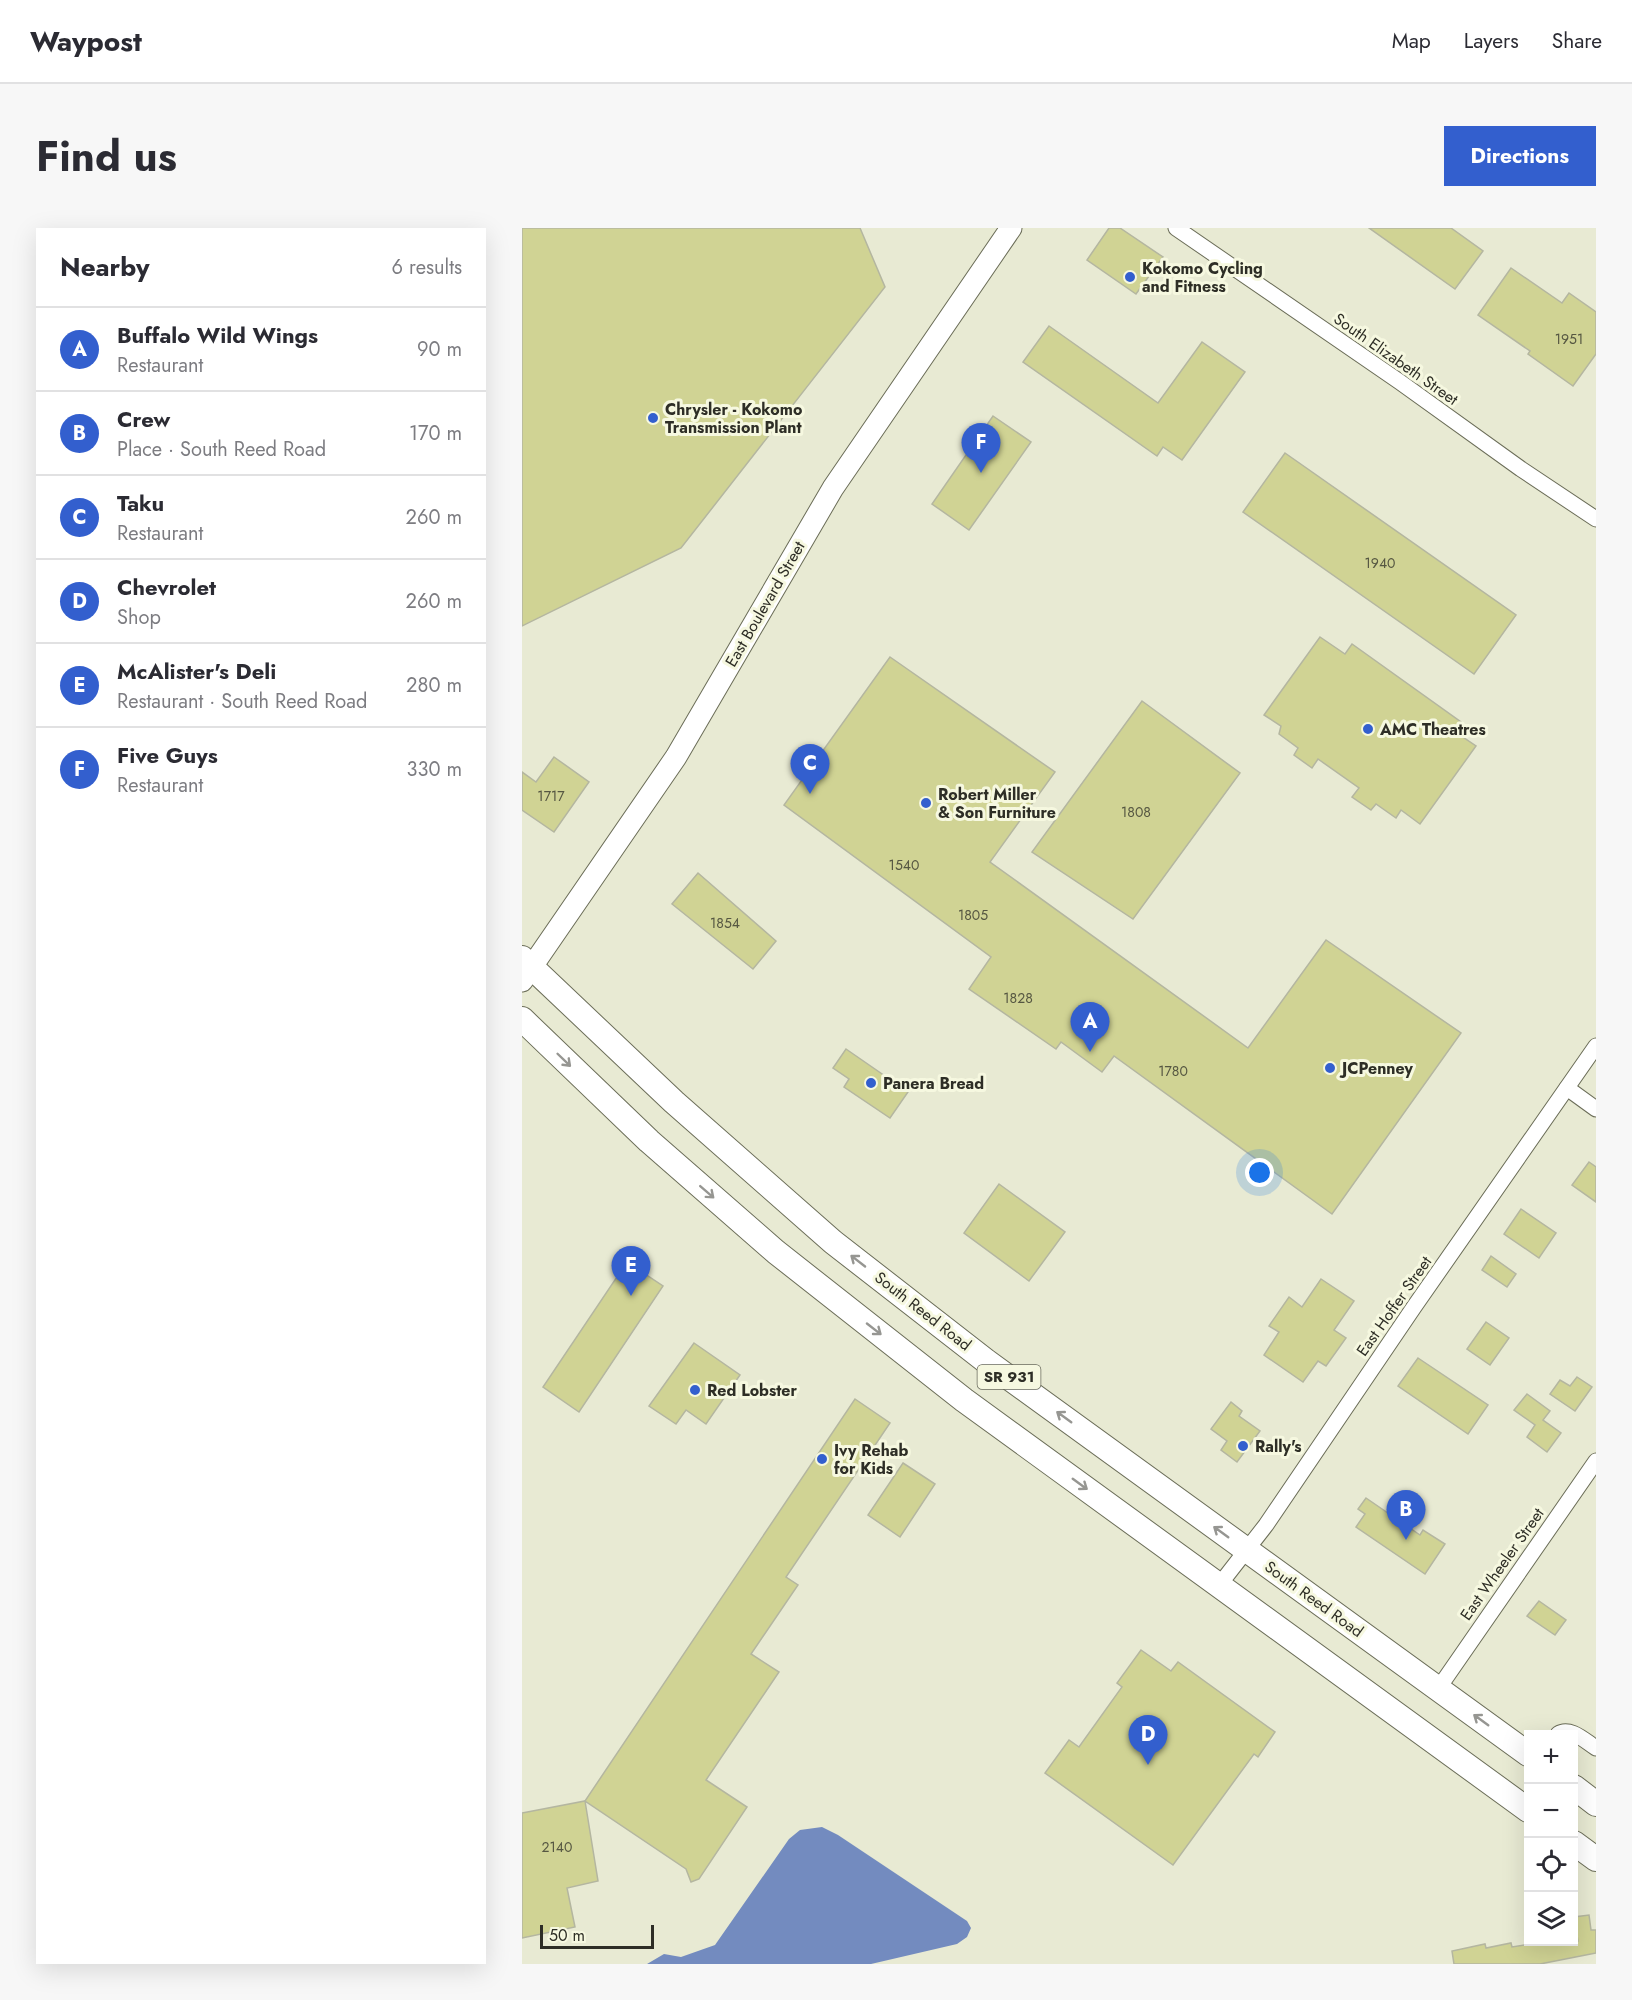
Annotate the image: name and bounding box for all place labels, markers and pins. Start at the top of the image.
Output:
place label: Kokomo Cycling and Fitness [1142,257,1263,298]
marker: Kokomo Cycling and Fitness [1123,270,1137,284]
place label: Chrysler - Kokomo Transmission Plant [665,398,802,439]
marker: Chrysler - Kokomo Transmission Plant [646,411,660,425]
pin: F [962,424,1000,473]
place label: AMC Theatres [1379,718,1486,741]
marker: AMC Theatres [1361,722,1375,736]
pin: C [790,744,830,794]
place label: Robert Miller & Son Furniture [938,783,1056,824]
marker: Robert Miller & Son Furniture [919,796,933,810]
pin: A [1070,1002,1110,1052]
place label: JCPenney [1339,1057,1413,1080]
marker: JCPenney [1323,1061,1337,1075]
place label: Panera Bread [883,1072,984,1095]
marker: Panera Bread [864,1076,878,1090]
pin: E [612,1246,650,1296]
place label: Red Lobster [707,1379,798,1402]
marker: Red Lobster [688,1383,702,1397]
place label: Rally's [1255,1435,1302,1458]
place label: Ivy Rehab for Kids [834,1439,908,1480]
marker: Rally's [1236,1439,1250,1453]
marker: Ivy Rehab for Kids [815,1452,829,1466]
pin: B [1386,1490,1426,1540]
pin: D [1128,1716,1168,1765]

